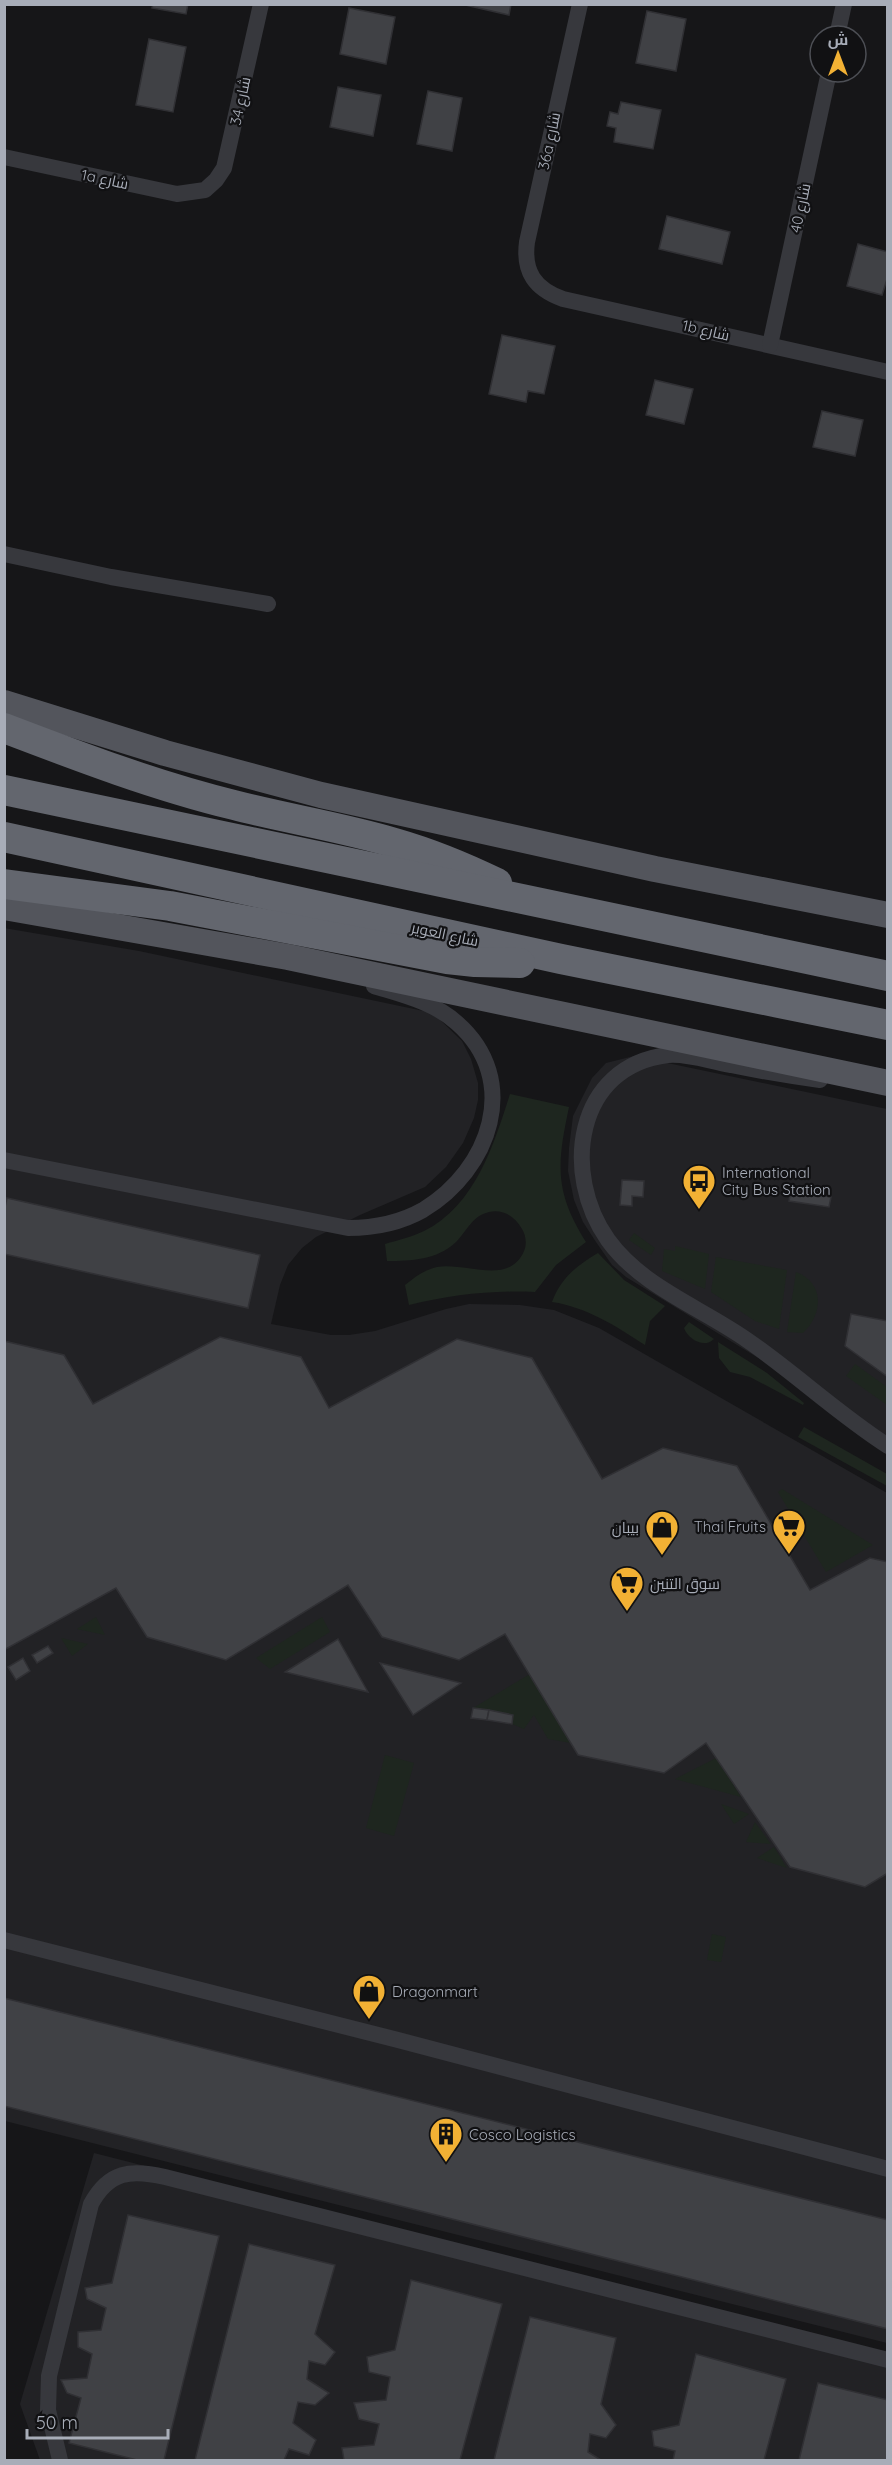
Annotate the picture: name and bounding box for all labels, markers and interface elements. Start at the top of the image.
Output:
north arrow [808,24,868,84]
text: ش [828,29,848,49]
street label: شارع 34 [226,75,256,127]
street label: 36a شارع [534,111,566,172]
street label: 1a شارع [79,165,130,195]
street label: شارع 40 [786,182,816,235]
street label: 1b شارع [680,315,731,347]
street label: شارع العوير [408,917,480,952]
bus stop icon: International City Bus Station [681,1163,717,1210]
place label: International City Bus Station [722,1163,831,1199]
supermarket icon: Thai Fruits [771,1508,807,1555]
shop icon: بيبان [644,1509,680,1556]
place label: Thai Fruits [694,1517,766,1536]
place label: بيبان [612,1518,639,1538]
supermarket icon: سوق التنين [609,1565,645,1612]
place label: سوق التنين [650,1574,720,1594]
shop icon: Dragonmart [351,1973,387,2020]
place label: Dragonmart [392,1982,478,2001]
building icon: Cosco Logistics [428,2116,464,2163]
place label: Cosco Logistics [469,2125,576,2144]
scale bar [27,2402,168,2440]
text: 50 m [36,2411,78,2434]

